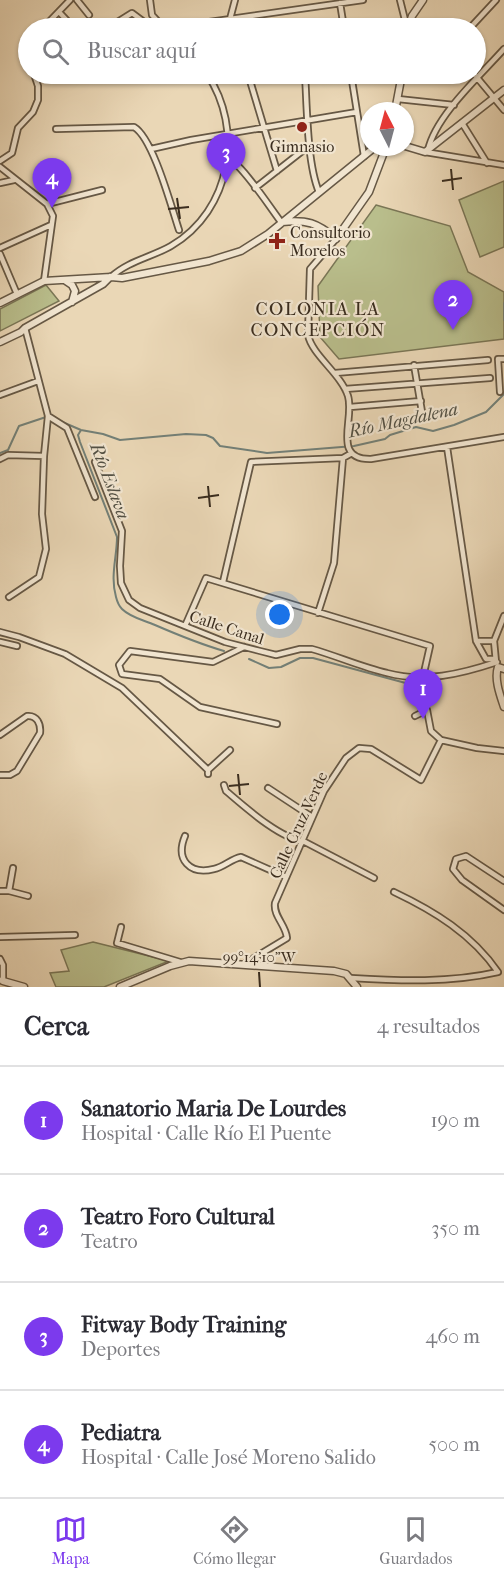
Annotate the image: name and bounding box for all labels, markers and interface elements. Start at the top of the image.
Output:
search box [18,18,486,84]
icon: search [39,35,72,68]
text: Buscar aquí [87,38,196,64]
north arrow [360,102,414,156]
marker: Gimnasio [295,120,309,134]
pin: 3 [206,134,246,183]
place label: Gimnasio [270,137,334,156]
pin: 4 [32,158,72,208]
place label: Consultorio Morelos [290,223,371,260]
marker: Consultorio Morelos [268,232,286,250]
pin: 2 [434,280,472,330]
district label: COLONIA LA CONCEPCIÓN [250,299,386,341]
water label: Río Magdalena [345,399,460,443]
water label: Río Eslava [85,439,134,522]
your location [265,600,294,629]
street label: Calle Canal [187,606,267,649]
pin: 1 [404,670,442,719]
street label: Calle Cruz Verde [265,769,332,882]
text: 99°14'10"W [223,948,297,966]
text: Cerca [24,1011,89,1042]
text: 4 resultados [377,1015,480,1038]
text: Sanatorio Maria De Lourdes [81,1096,346,1122]
text: 1 [40,1109,47,1132]
text: 190 m [430,1109,480,1132]
text: Hospital · Calle Río El Puente [81,1122,331,1145]
text: Teatro Foro Cultural [81,1204,275,1230]
text: 2 [38,1217,49,1240]
text: 350 m [431,1217,480,1240]
text: Teatro [81,1230,138,1253]
text: Fitway Body Training [81,1312,286,1338]
text: 3 [39,1325,48,1348]
text: 460 m [425,1325,480,1348]
text: Deportes [81,1338,160,1361]
text: Pediatra [81,1420,161,1446]
text: 4 [38,1433,49,1456]
text: 500 m [428,1433,480,1456]
text: Hospital · Calle José Moreno Salido [81,1446,376,1469]
tab: Mapa [52,1513,90,1568]
tab: Cómo llegar [193,1513,276,1568]
tab: Guardados [379,1513,452,1568]

